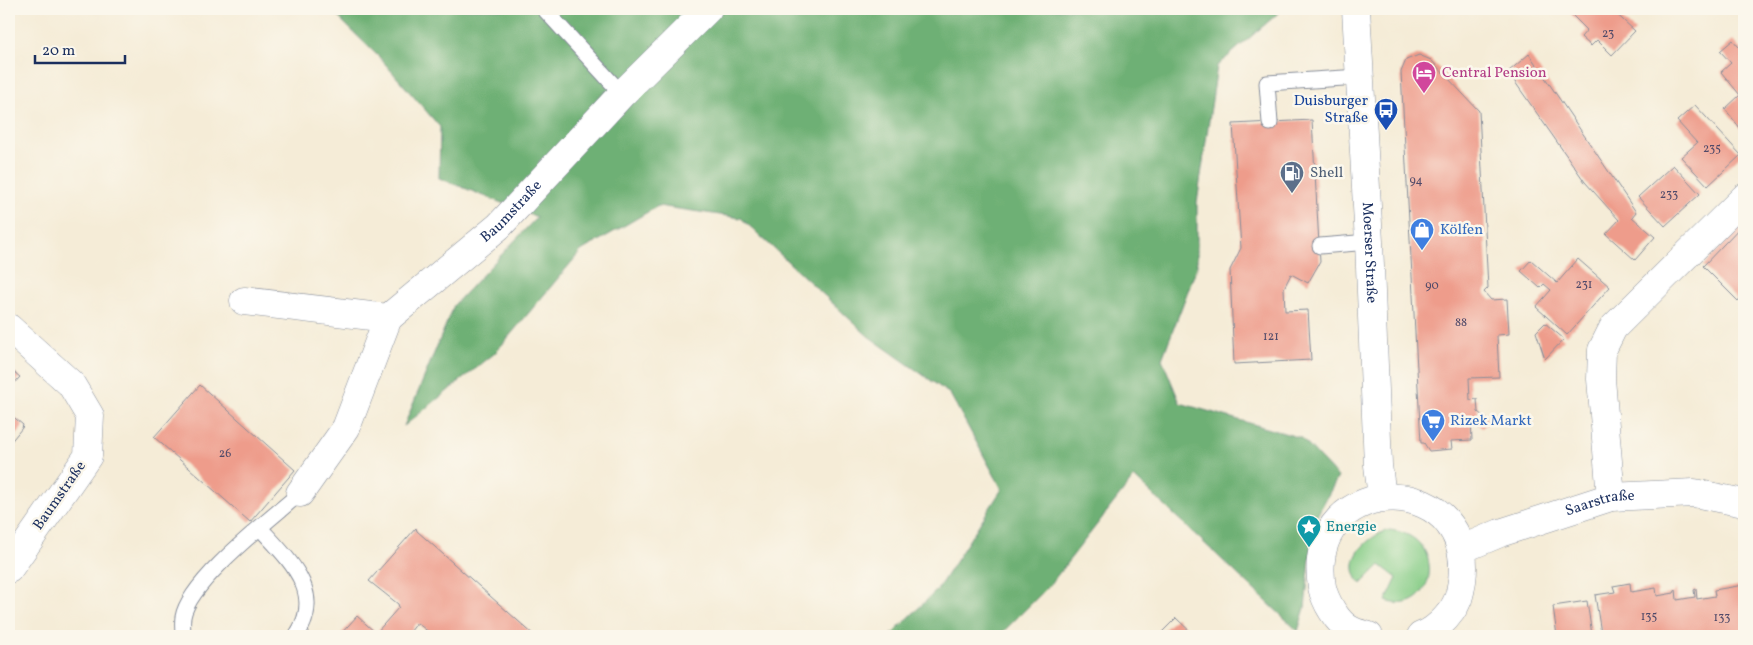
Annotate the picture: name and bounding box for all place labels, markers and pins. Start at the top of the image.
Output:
hotel icon: Central Pension [1411,60,1437,94]
place label: Central Pension [1442,63,1547,84]
place label: Duisburger Straße [1294,91,1368,129]
bus stop icon: Duisburger Straße [1373,97,1399,131]
fuel station icon: Shell [1279,160,1305,194]
place label: Shell [1310,163,1343,184]
shop icon: Kölfen [1409,217,1435,251]
place label: Kölfen [1440,220,1483,241]
supermarket icon: Rizek Markt [1420,408,1446,442]
place label: Rizek Markt [1450,411,1532,432]
place icon: Energie [1296,514,1322,548]
place label: Energie [1326,517,1377,538]

